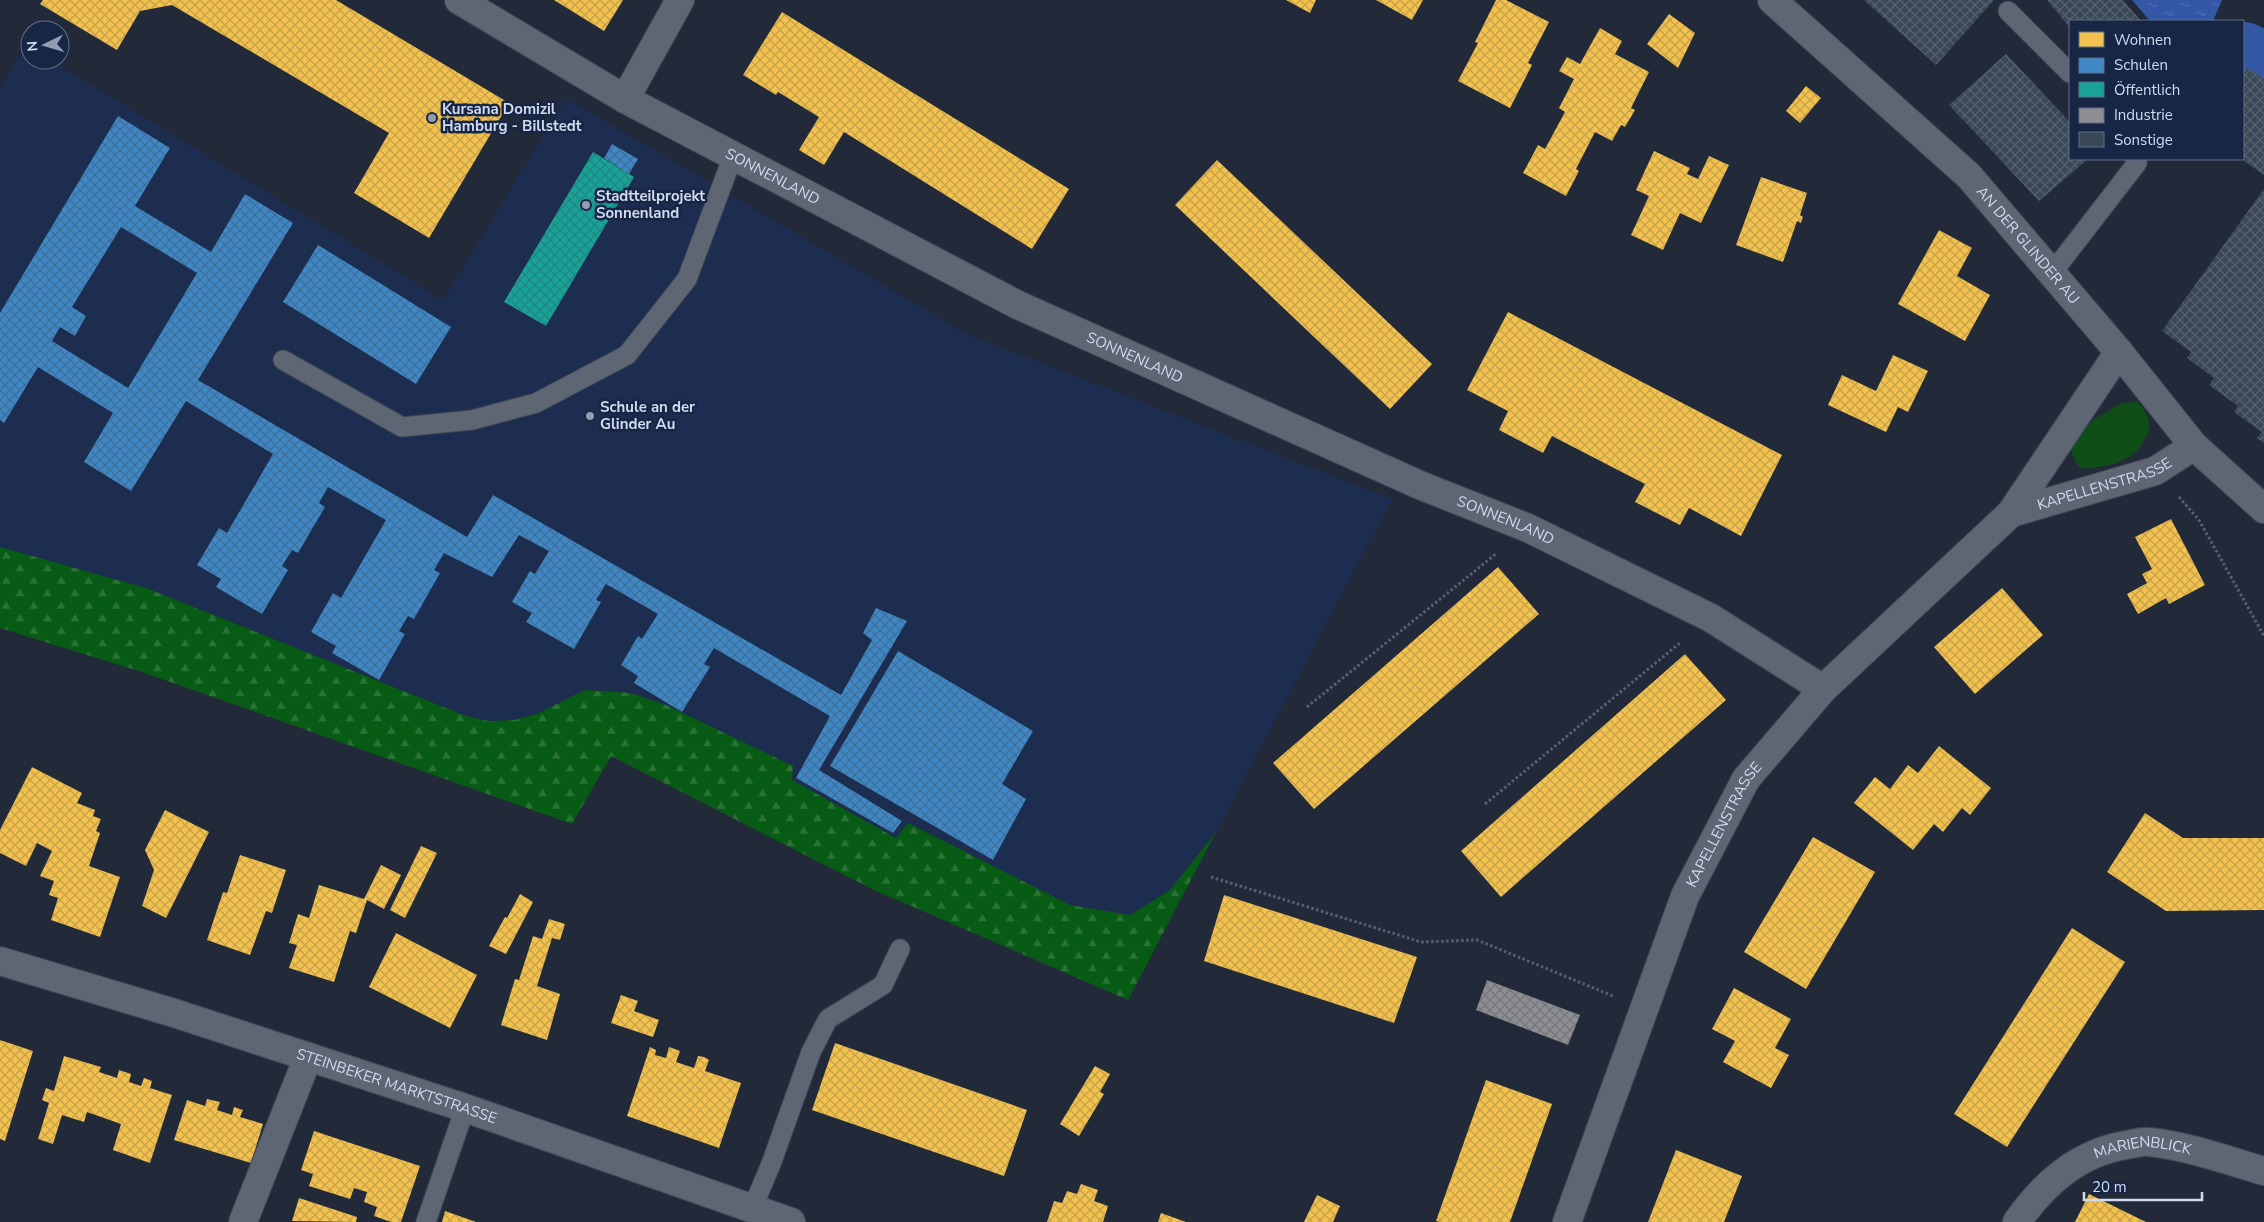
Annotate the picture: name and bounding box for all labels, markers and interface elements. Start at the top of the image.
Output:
north arrow [20,20,70,70]
legend [2069,20,2244,160]
text: Wohnen [2114,30,2172,50]
text: N [23,40,42,52]
text: Schulen [2114,55,2168,75]
text: Öffentlich [2114,80,2180,100]
place label: Kursana Domizil Hamburg - Billstedt [442,99,582,136]
text: Industrie [2114,105,2173,125]
marker: Kursana Domizil Hamburg - Billstedt [426,112,438,124]
text: Sonstige [2114,130,2173,150]
street label: SONNENLAND [722,143,823,209]
street label: AN DER GLINDER AU [1972,182,2084,308]
place label: Stadtteilprojekt Sonnenland [596,186,705,223]
marker: Stadtteilprojekt Sonnenland [580,199,592,211]
street label: SONNENLAND [1083,327,1186,388]
place label: Schule an der Glinder Au [600,397,695,434]
marker: Schule an der Glinder Au [584,410,596,422]
street label: KAPELLENSTRASSE [2035,453,2176,515]
street label: SONNENLAND [1454,491,1558,549]
street label: KAPELLENSTRASSE [1681,758,1766,891]
street label: STEINBEKER MARKTSTRASSE [294,1044,500,1128]
street label: MARIENBLICK [2091,1132,2194,1163]
scale bar [2084,1170,2202,1202]
text: 20 m [2092,1177,2127,1197]

